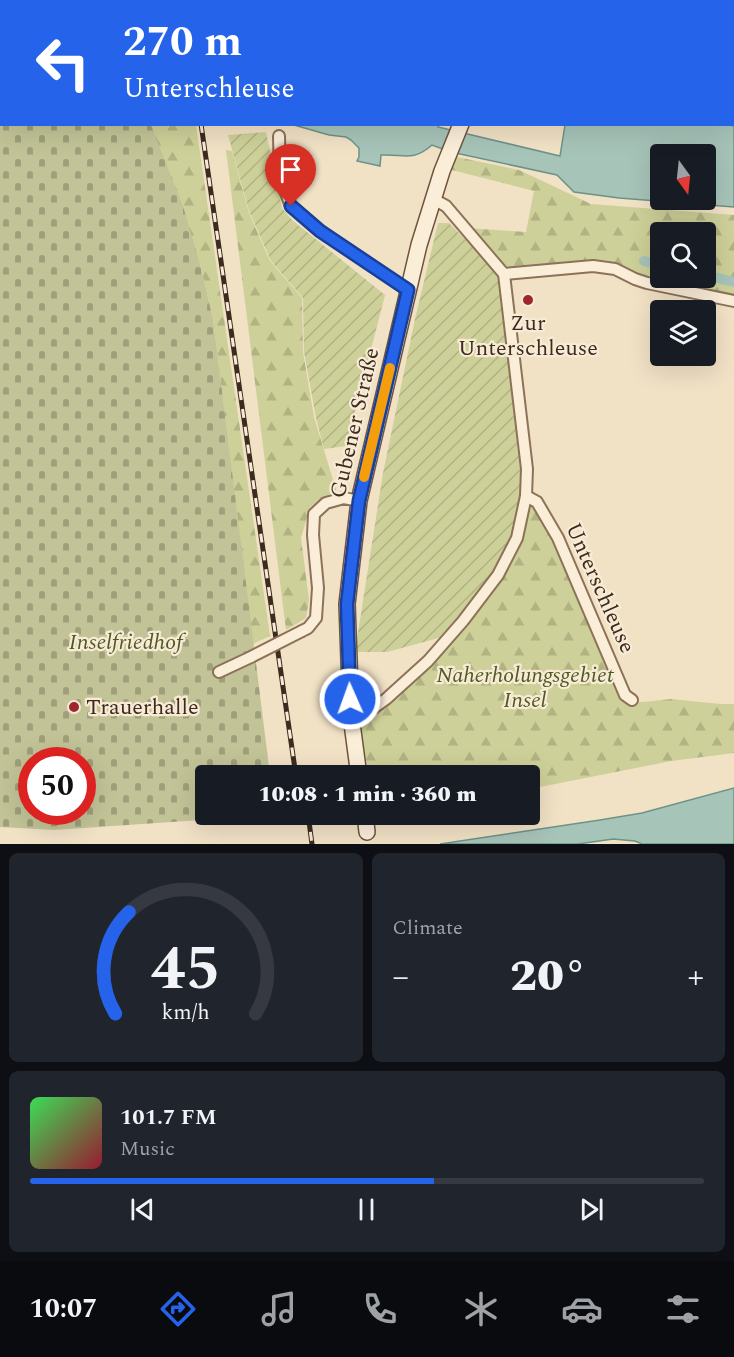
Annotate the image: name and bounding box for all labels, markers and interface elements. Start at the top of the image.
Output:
text: 270 m [123,11,242,74]
icon: left [24,24,102,102]
text: Unterschleuse [123,68,295,110]
pin [265,144,316,206]
north arrow [650,144,716,210]
map controls [650,144,716,366]
icon: arrive [274,153,307,186]
button: search [650,222,716,288]
marker: Zur Unterschleuse [521,293,535,307]
button: layers [650,300,716,366]
place label: Zur Unterschleuse [458,307,598,365]
street label: Gubener Straße [322,344,388,502]
street label: Unterschleuse [556,517,644,659]
park label: Inselfriedhof [69,626,187,659]
park label: Naherholungsgebiet Insel [436,659,615,717]
position arrow [318,667,382,731]
place label: Trauerhalle [86,691,199,724]
marker: Trauerhalle [67,700,81,714]
speed limit sign: 50 [18,747,96,825]
text: 10:08 · 1 min · 360 m [258,778,477,811]
text: Climate [393,913,463,943]
text: 45 [151,922,221,1017]
text: 20° [510,942,587,1011]
text: − [393,952,409,1002]
text: + [687,952,704,1002]
text: km/h [162,997,210,1030]
text: 101.7 FM [120,1101,217,1134]
text: Music [120,1134,175,1164]
icon: previous [126,1193,159,1226]
icon: pause [350,1193,383,1226]
icon: next [575,1193,608,1226]
text: 10:07 [30,1288,97,1330]
icon: directions [157,1288,199,1330]
icon: music [258,1288,300,1330]
icon: phone [359,1288,401,1330]
icon: climate [460,1288,502,1330]
icon: car [561,1288,603,1330]
icon: filters [662,1288,704,1330]

